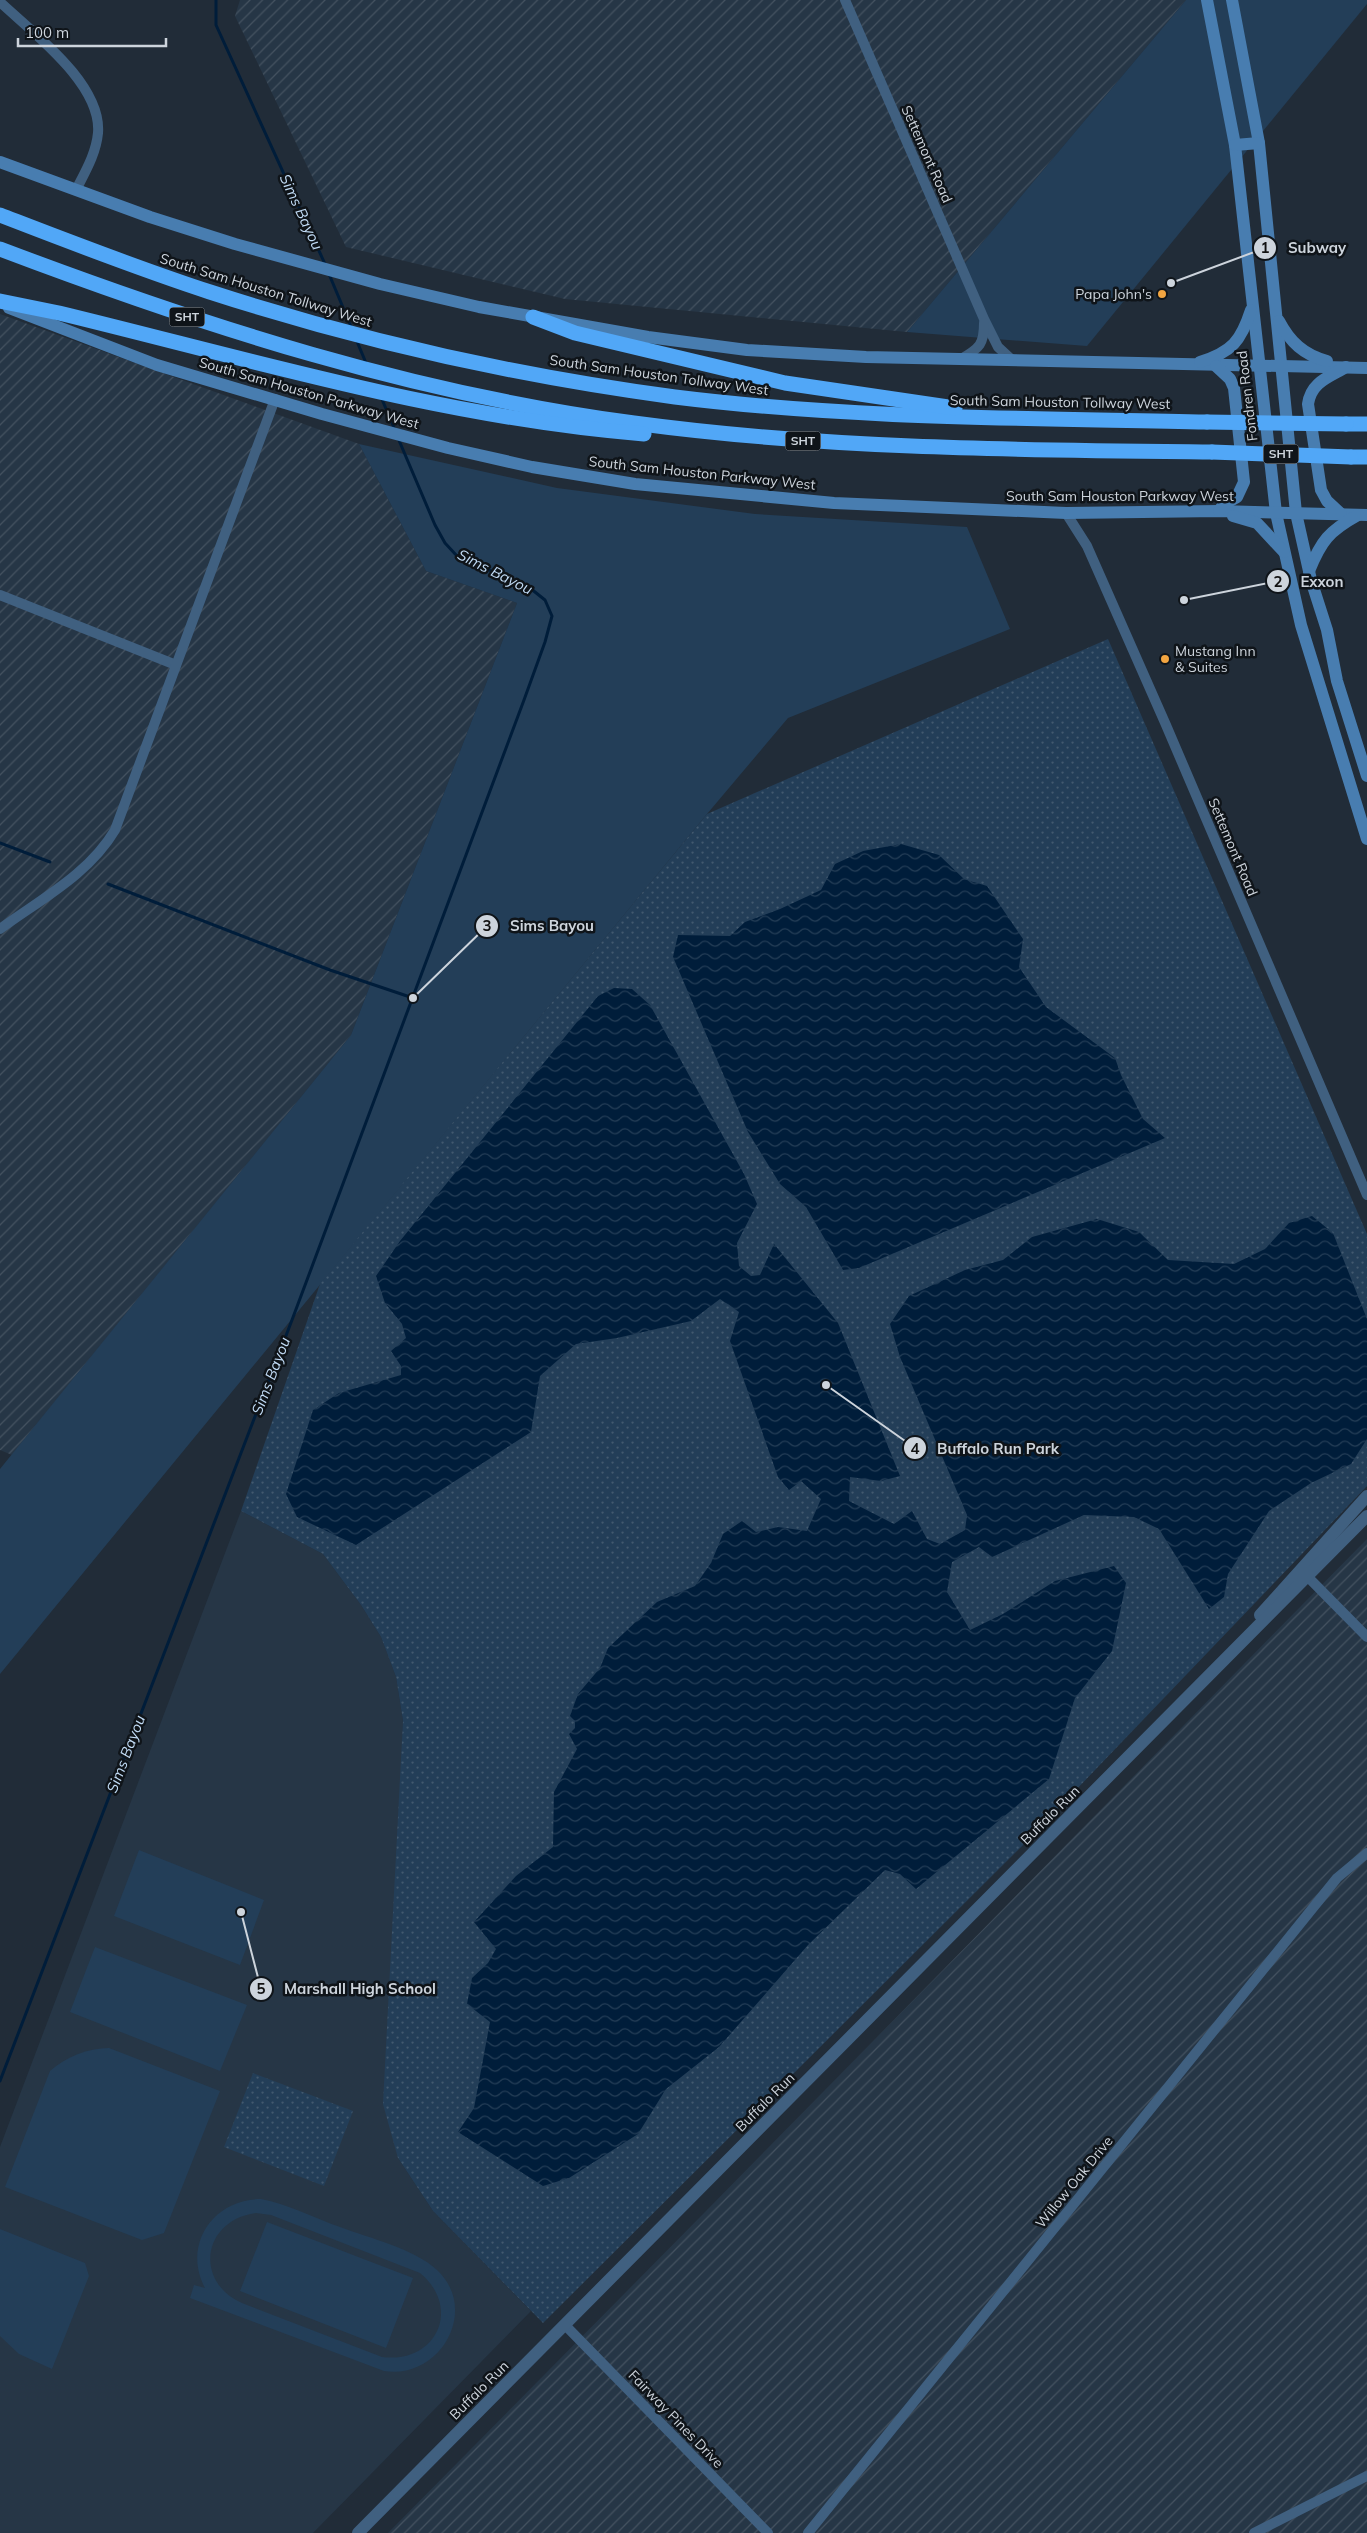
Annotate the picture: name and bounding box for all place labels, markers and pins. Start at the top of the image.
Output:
callout: Subway [1252,233,1356,263]
place label: Papa John's [1075,285,1152,303]
marker: Papa John's [1156,288,1168,300]
callout: Exxon [1265,566,1353,596]
place label: Mustang Inn & Suites [1175,642,1256,676]
marker: Mustang Inn & Suites [1159,653,1171,665]
callout: Sims Bayou [475,911,604,941]
callout: Buffalo Run Park [902,1433,1069,1463]
callout: Marshall High School [249,1974,446,2004]

